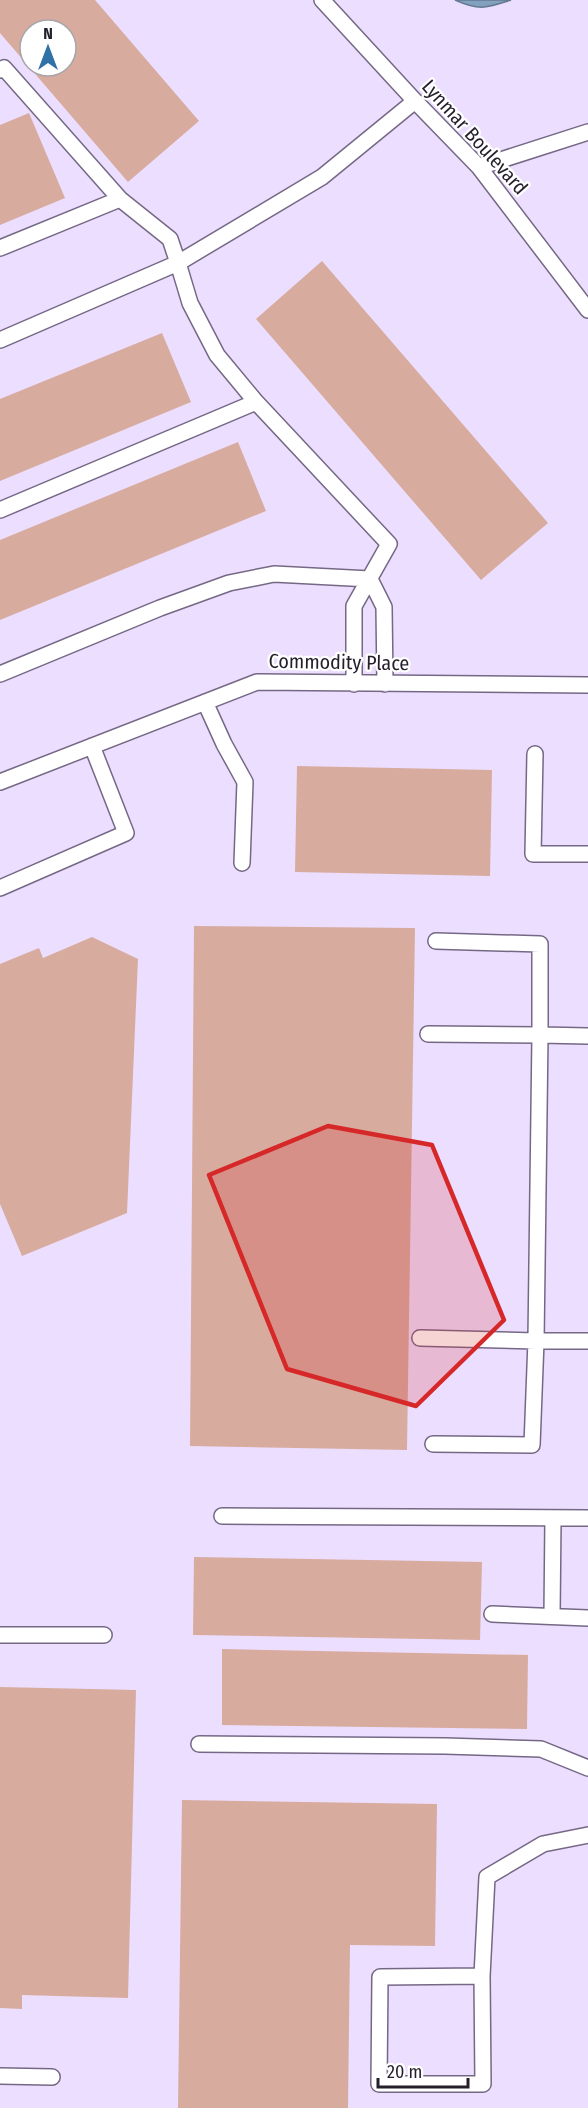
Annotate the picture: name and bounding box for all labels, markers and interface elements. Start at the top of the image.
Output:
north arrow [18,18,78,78]
text: N [43,24,53,43]
street label: Lynmar Boulevard [417,75,533,199]
street label: Commodity Place [268,649,410,675]
scale bar [378,2051,468,2089]
text: 20 m [387,2061,422,2083]

